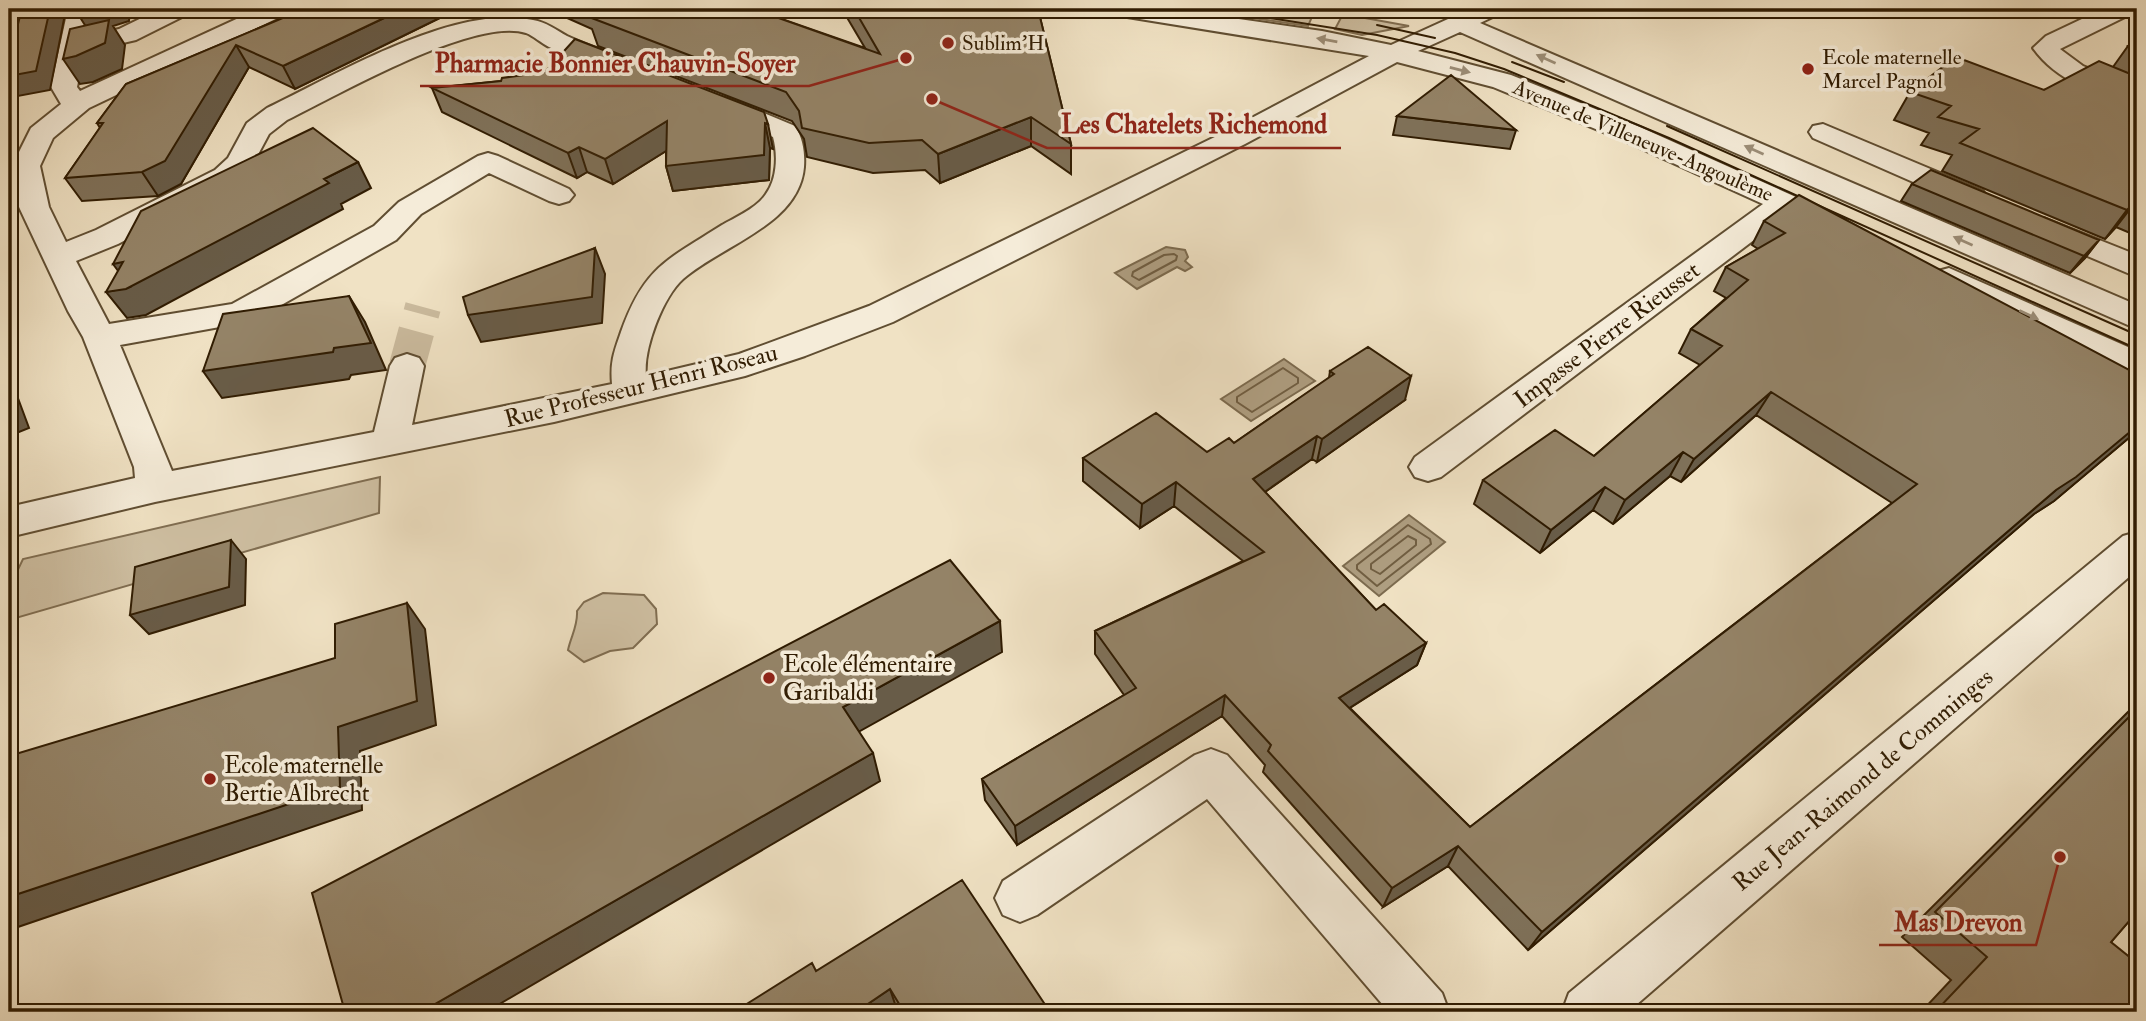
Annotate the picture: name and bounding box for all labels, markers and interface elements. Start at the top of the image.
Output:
place label: Sublim'H [962,30,1044,57]
one-way arrow [1316,34,1338,45]
marker: Sublim'H [940,35,956,51]
callout: Pharmacie Bonnier Chauvin-Soyer [420,39,809,86]
place label: Ecole maternelle Marcel Pagnol [1822,44,1962,95]
text: Pharmacie Bonnier Chauvin-Soyer [435,48,796,81]
one-way arrow [1535,54,1556,65]
marker: Ecole maternelle Marcel Pagnol [1800,61,1816,77]
one-way arrow [1449,65,1471,76]
street label: Avenue de Villeneuve-Angoulème [1508,73,1777,208]
callout: Les Chatelets Richemond [1047,101,1341,148]
text: Les Chatelets Richemond [1061,109,1327,141]
one-way arrow [1744,144,1765,155]
one-way arrow [1952,236,1973,247]
street label: Impasse Pierre Rieusset [1508,255,1706,415]
one-way arrow [2018,309,2039,320]
street label: Rue Professeur Henri Roseau [501,337,781,435]
place label: Ecole élémentaire Garibaldi [783,649,952,708]
street label: Rue Jean-Raimond de Comminges [1726,662,2000,898]
marker: Ecole élémentaire Garibaldi [761,670,777,686]
place label: Ecole maternelle Bertie Albrecht [224,750,383,809]
marker: Ecole maternelle Bertie Albrecht [202,771,218,787]
callout: Mas Drevon [1879,898,2036,945]
text: Mas Drevon [1893,907,2023,939]

